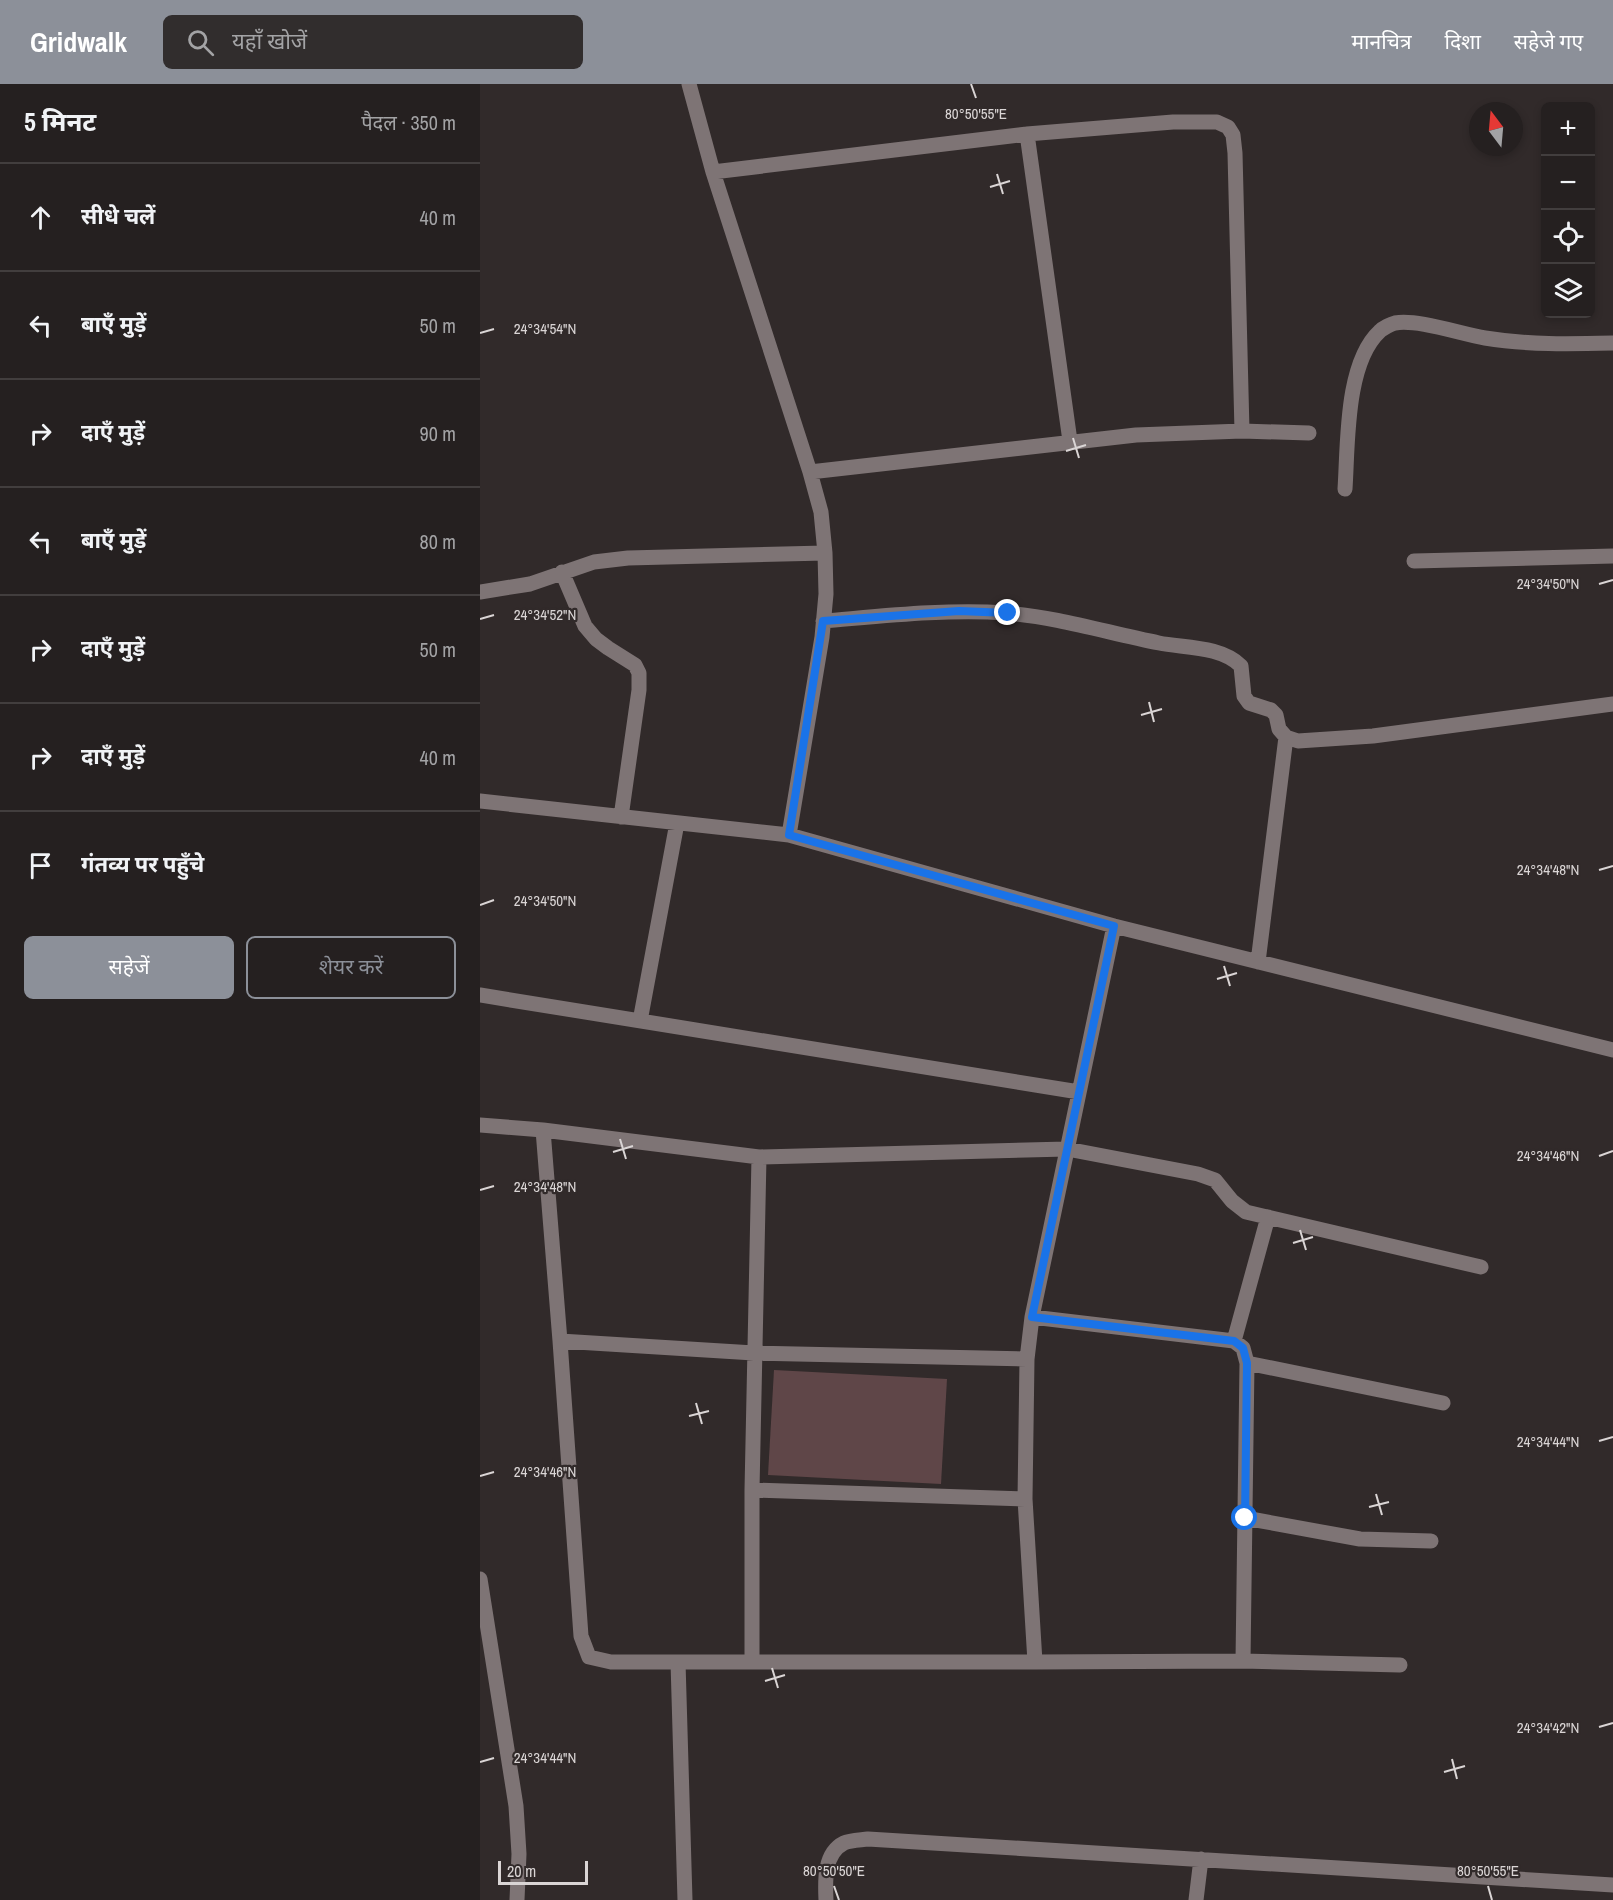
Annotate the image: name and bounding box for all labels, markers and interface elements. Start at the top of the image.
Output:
search box [163,15,583,69]
text: Gridwalk [30,23,127,61]
icon: search [184,26,217,59]
text: यहाँ खोजें [232,26,307,56]
text: मानचित्र [1352,27,1412,56]
text: दिशा [1445,27,1481,56]
text: सहेजे गए [1514,27,1583,56]
north arrow [1469,102,1523,156]
map controls [1541,102,1595,318]
button: + [1541,102,1595,156]
text: 80°50'55"E [945,103,1007,124]
text: 5 मिनट [24,104,96,139]
text: पैदल · 350 m [361,109,456,136]
button: − [1541,156,1595,210]
icon: ahead [24,201,57,234]
text: सीधे चलें [81,201,155,231]
text: 40 m [420,204,456,231]
button: locate [1541,210,1595,264]
button: layers [1541,264,1595,318]
icon: left [24,309,57,342]
text: बाएँ मुड़ें [81,309,146,339]
text: 50 m [420,312,456,339]
text: 24°34'54"N [514,318,576,339]
icon: right [24,417,57,450]
text: दाएँ मुड़ें [81,417,145,447]
text: 90 m [420,420,456,447]
icon: left [24,525,57,558]
text: बाएँ मुड़ें [81,525,146,555]
text: 80 m [420,528,456,555]
text: 24°34'50"N [1517,573,1579,594]
route end [994,599,1020,625]
text: 24°34'52"N [514,604,576,625]
icon: right [24,633,57,666]
text: दाएँ मुड़ें [81,633,145,663]
text: 50 m [420,636,456,663]
icon: right [24,741,57,774]
text: दाएँ मुड़ें [81,741,145,771]
text: 40 m [420,744,456,771]
icon: arrive [24,849,57,882]
text: गंतव्य पर पहुँचे [81,849,204,879]
text: 24°34'48"N [1517,859,1579,880]
text: 24°34'50"N [514,890,576,911]
button: सहेजें [24,936,234,999]
button: शेयर करें [246,936,456,999]
text: 24°34'46"N [1517,1145,1579,1166]
text: 24°34'48"N [514,1176,576,1197]
text: 24°34'44"N [1517,1431,1579,1452]
text: 24°34'46"N [514,1461,576,1482]
route start [1231,1504,1257,1530]
text: 24°34'42"N [1517,1717,1579,1738]
text: 24°34'44"N [514,1747,576,1768]
scale bar [498,1858,588,1886]
text: 20 m [507,1860,536,1882]
text: 80°50'50"E [803,1860,865,1881]
text: 80°50'55"E [1457,1860,1519,1881]

